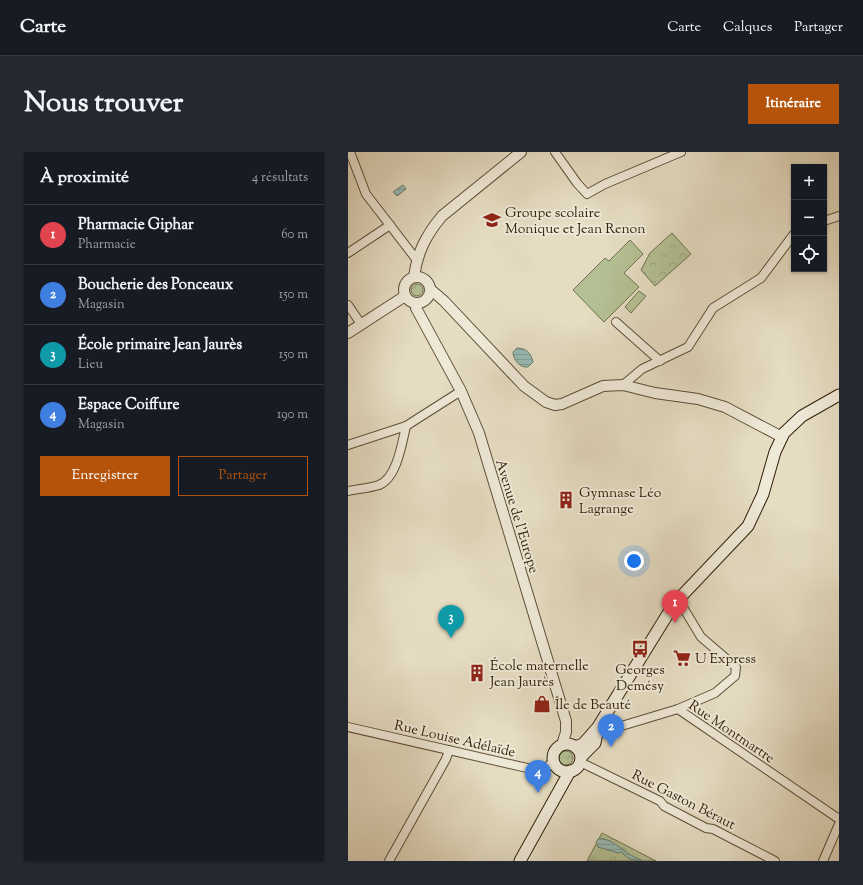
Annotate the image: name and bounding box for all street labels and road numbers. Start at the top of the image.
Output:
street label: Avenue de l'Europe [489,457,543,576]
street label: Rue Montmartre [684,696,778,769]
street label: Rue Louise Adélaïde [392,716,517,764]
street label: Rue Gaston Béraut [628,766,739,836]

